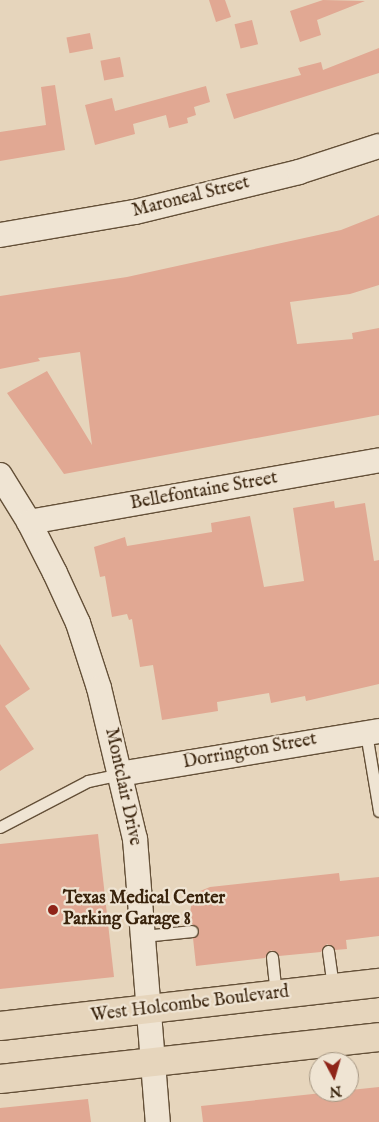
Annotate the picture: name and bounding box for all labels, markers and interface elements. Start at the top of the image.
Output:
street label: Maroneal Street [130,173,252,223]
street label: Bellefontaine Street [129,468,279,516]
street label: Montclair Drive [99,726,145,848]
street label: Dorrington Street [181,730,319,774]
place label: Texas Medical Center Parking Garage 8 [63,889,225,932]
marker: Texas Medical Center Parking Garage 8 [47,904,59,916]
street label: West Holcombe Boulevard [90,982,290,1028]
north arrow [309,1052,359,1102]
text: N [328,1081,342,1101]

